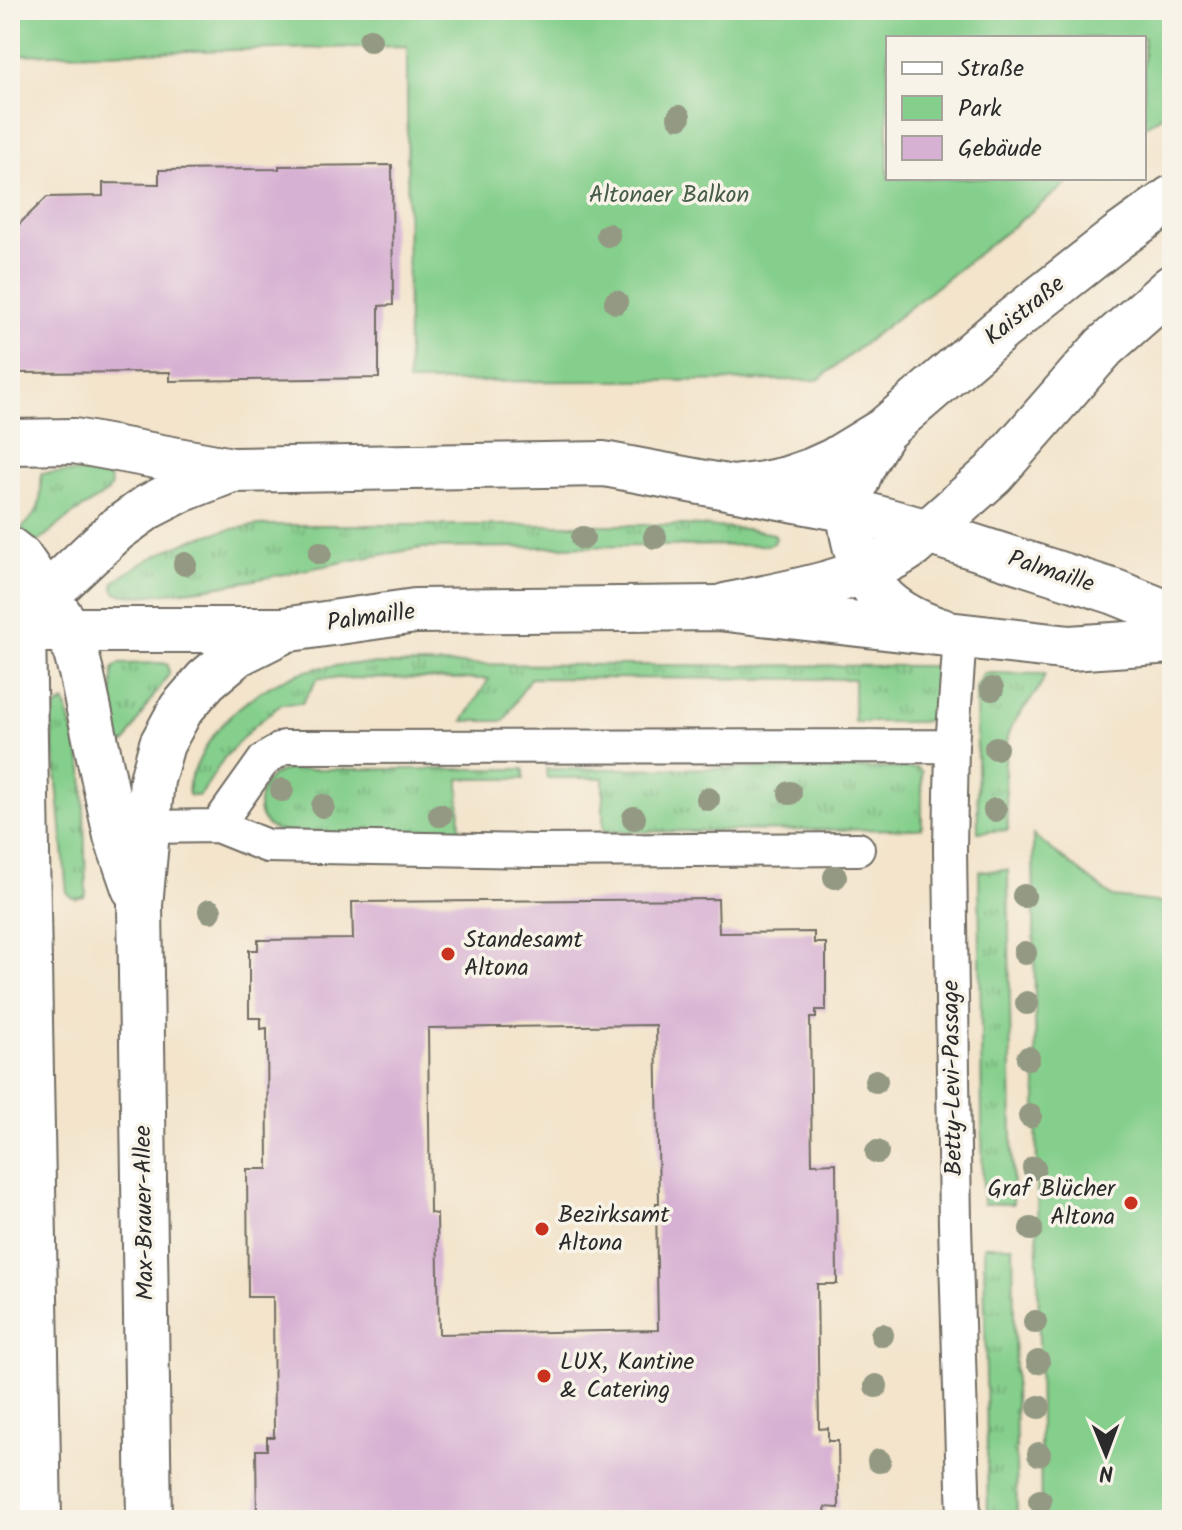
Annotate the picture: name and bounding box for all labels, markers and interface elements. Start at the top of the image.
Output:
legend [886,36,1146,180]
text: Straße [958,50,1024,89]
text: Park [958,90,1002,129]
text: Gebäude [958,130,1042,169]
park label: Altonaer Balkon [589,176,749,215]
street label: Kaistraße [976,266,1074,356]
street label: Palmaille [1003,540,1099,604]
street label: Palmaille [324,592,418,643]
place label: Standesamt Altona [464,921,583,988]
marker: Standesamt Altona [439,945,457,963]
street label: Betty-Levi-Passage [932,980,974,1176]
street label: Max-Brauer-Allee [124,1125,166,1301]
place label: Graf Blücher Altona [988,1170,1117,1237]
marker: Graf Blücher Altona [1122,1194,1140,1212]
place label: Bezirksamt Altona [558,1196,670,1263]
marker: Bezirksamt Altona [533,1220,551,1238]
place label: LUX, Kantine & Catering [560,1343,695,1410]
marker: LUX, Kantine & Catering [535,1367,553,1385]
north arrow [1066,1414,1146,1494]
text: N [1099,1454,1114,1489]

